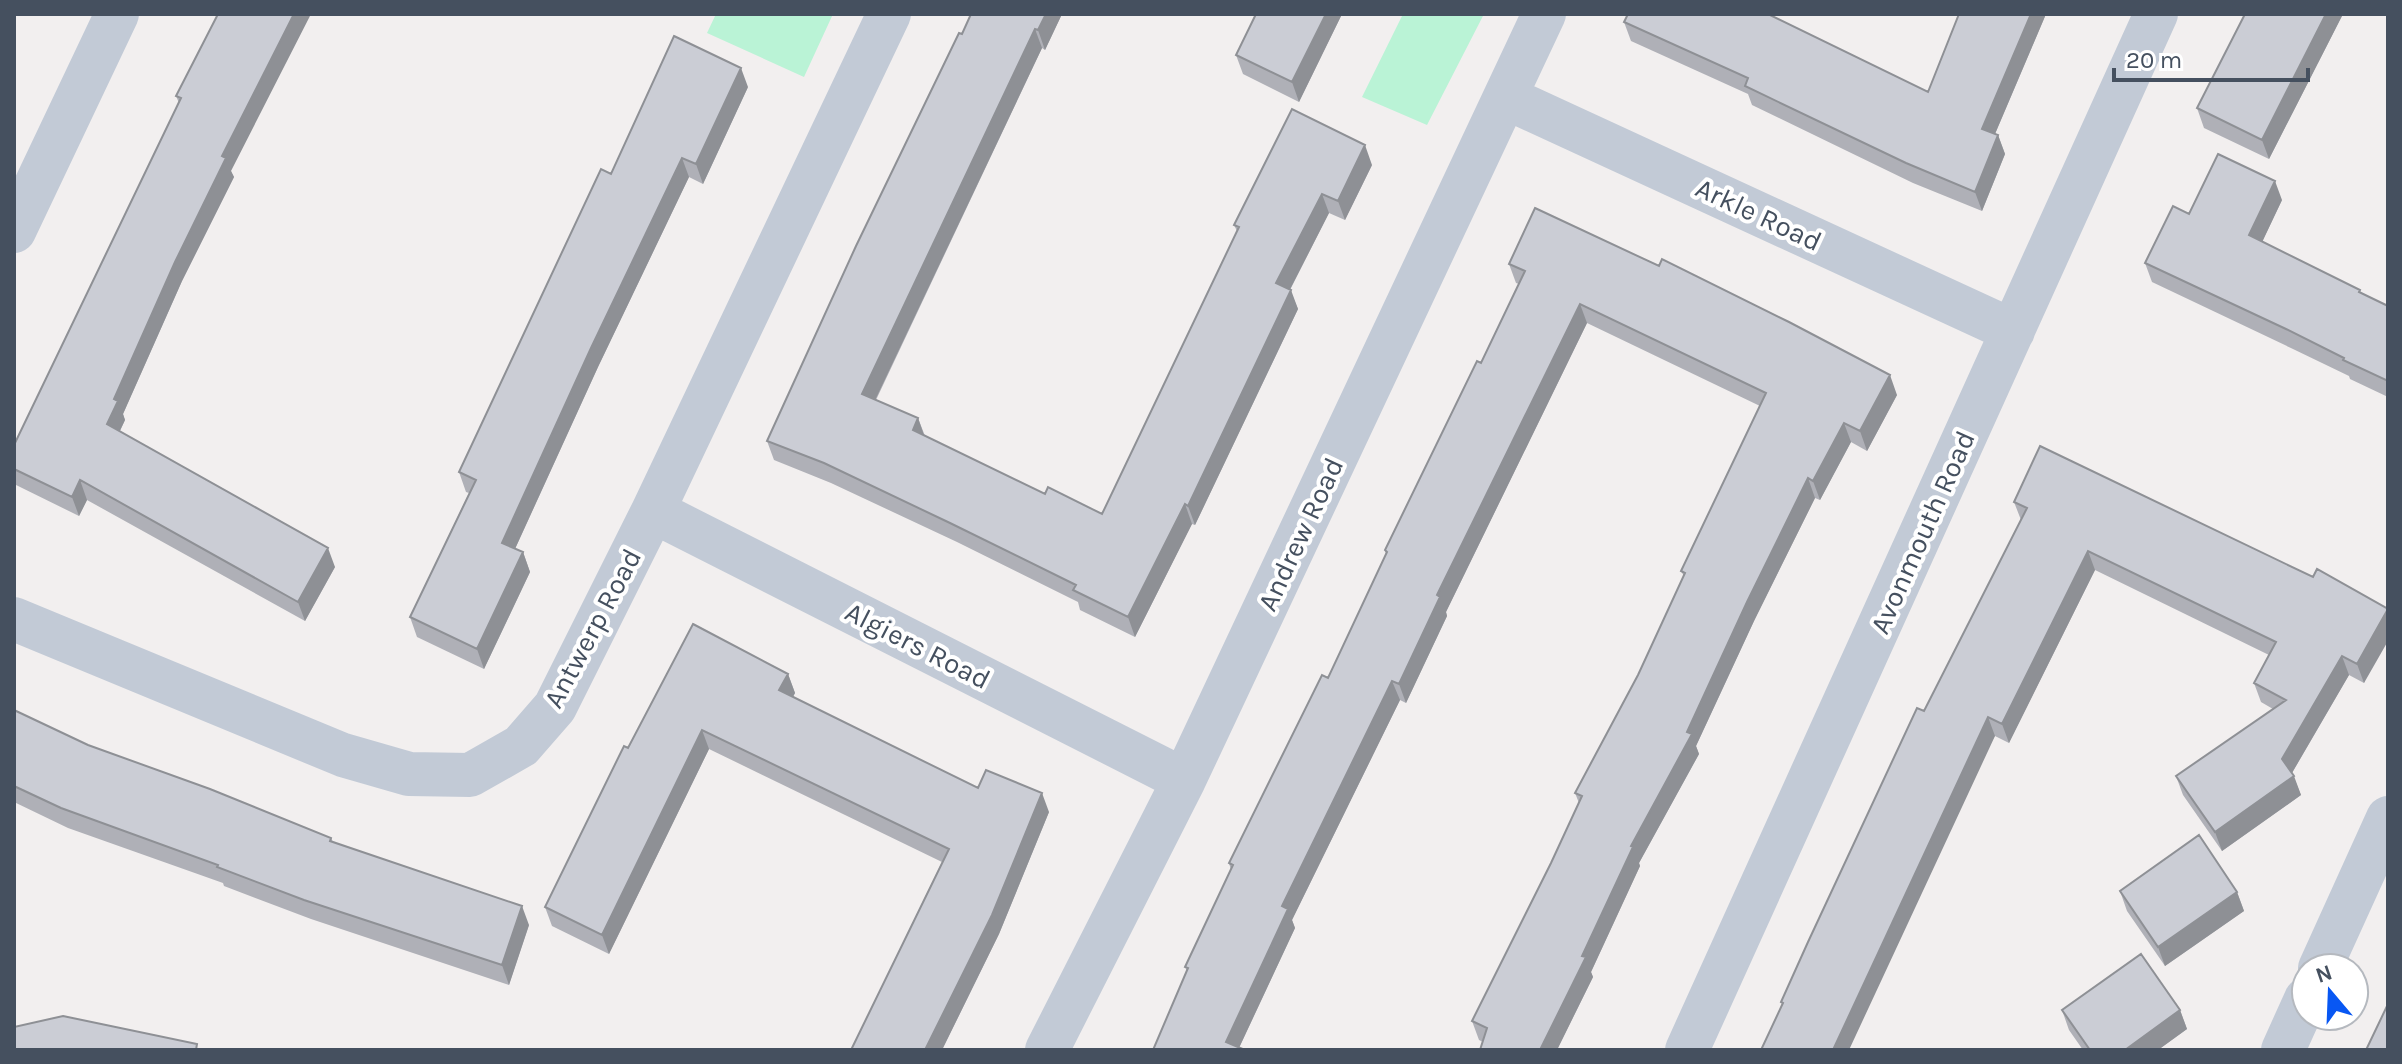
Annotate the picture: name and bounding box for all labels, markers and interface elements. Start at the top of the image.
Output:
scale bar [2114,32,2308,82]
text: 20 m [2126,46,2182,74]
street label: Arkle Road [1690,171,1827,258]
street label: Avonmouth Road [1863,426,1982,639]
street label: Andrew Road [1251,452,1350,616]
street label: Antwerp Road [537,543,648,714]
street label: Algiers Road [840,595,996,696]
north arrow [2290,952,2370,1032]
text: N [2312,959,2336,989]

